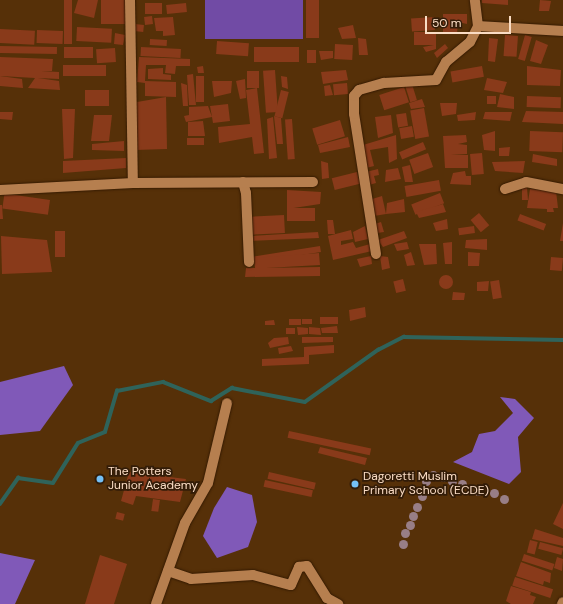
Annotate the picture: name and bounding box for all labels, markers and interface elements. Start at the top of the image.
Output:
scale bar [427,8,513,34]
text: 50 m [432,15,461,31]
place label: The Potters Junior Academy [108,465,198,493]
place label: Dagoretti Muslim Primary School (ECDE) [363,470,489,498]
marker: The Potters Junior Academy [95,474,105,484]
marker: Dagoretti Muslim Primary School (ECDE) [350,479,360,489]

